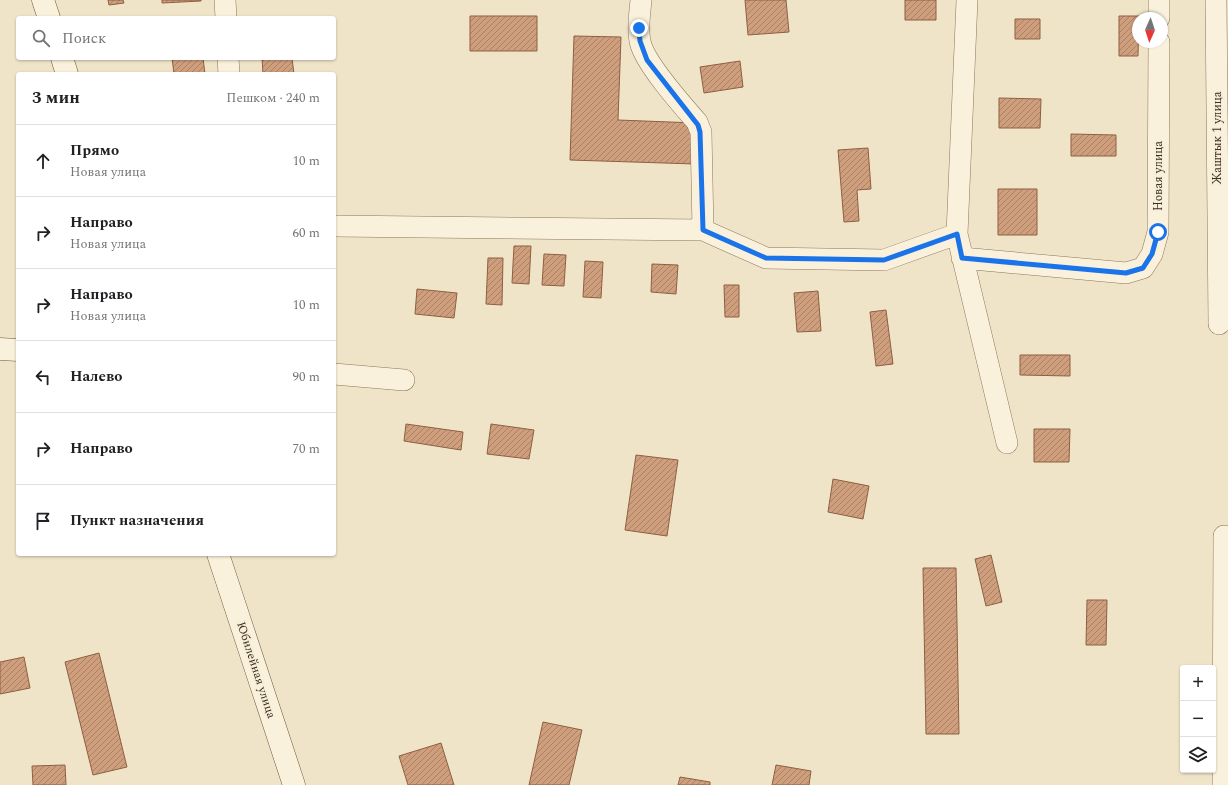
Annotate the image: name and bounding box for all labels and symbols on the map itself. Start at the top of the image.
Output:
north arrow [1132,12,1168,48]
route end [630,19,648,37]
street label: Жаштык 1 улица [1208,91,1227,185]
street label: Новая улица [1149,141,1168,211]
route start [1149,223,1167,241]
street label: Юбилейная улица [231,619,281,721]

